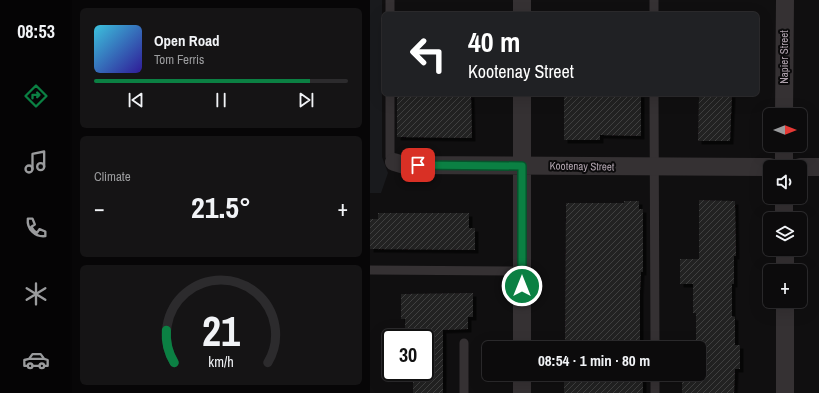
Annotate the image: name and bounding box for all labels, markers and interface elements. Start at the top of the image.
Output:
text: 08:53 [17,19,55,44]
text: 40 m [468,23,520,61]
icon: left [402,28,454,80]
text: Open Road [154,30,220,51]
street label: Napier Street [777,30,791,84]
text: Tom Ferris [154,51,204,68]
text: Kootenay Street [468,59,574,84]
icon: directions [22,82,50,110]
icon: previous [125,89,147,111]
icon: pause [210,89,232,111]
icon: next [295,89,317,111]
north arrow [763,108,807,152]
map controls [763,108,807,308]
icon: music [22,148,50,176]
pin [401,148,435,182]
icon: arrive [407,154,429,176]
street label: Kootenay Street [550,158,615,174]
button: sound [763,160,807,204]
text: Climate [94,168,131,185]
text: 21.5° [191,187,251,227]
text: − [94,193,105,223]
text: + [337,193,348,223]
button: layers [763,212,807,256]
icon: phone [22,214,50,242]
button: + [763,264,807,308]
position arrow [501,265,543,307]
icon: climate [22,280,50,308]
text: 21 [202,303,240,359]
speed limit sign: 30 [382,329,434,381]
icon: car [22,346,50,374]
text: 08:54 · 1 min · 80 m [538,350,650,371]
text: km/h [208,351,234,370]

